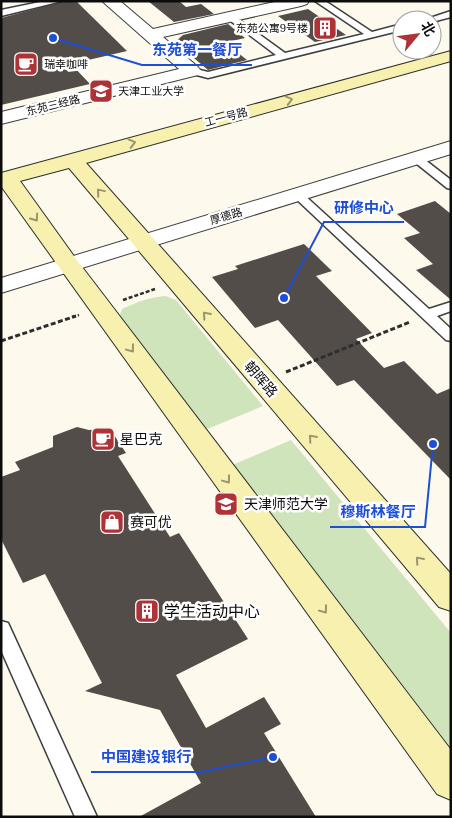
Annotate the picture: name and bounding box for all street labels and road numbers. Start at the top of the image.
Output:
street label: 东苑三经路 [25,92,81,118]
street label: 工一号路 [203,105,249,129]
street label: 厚德路 [208,205,244,227]
street label: 朝晖路 [240,357,282,401]

